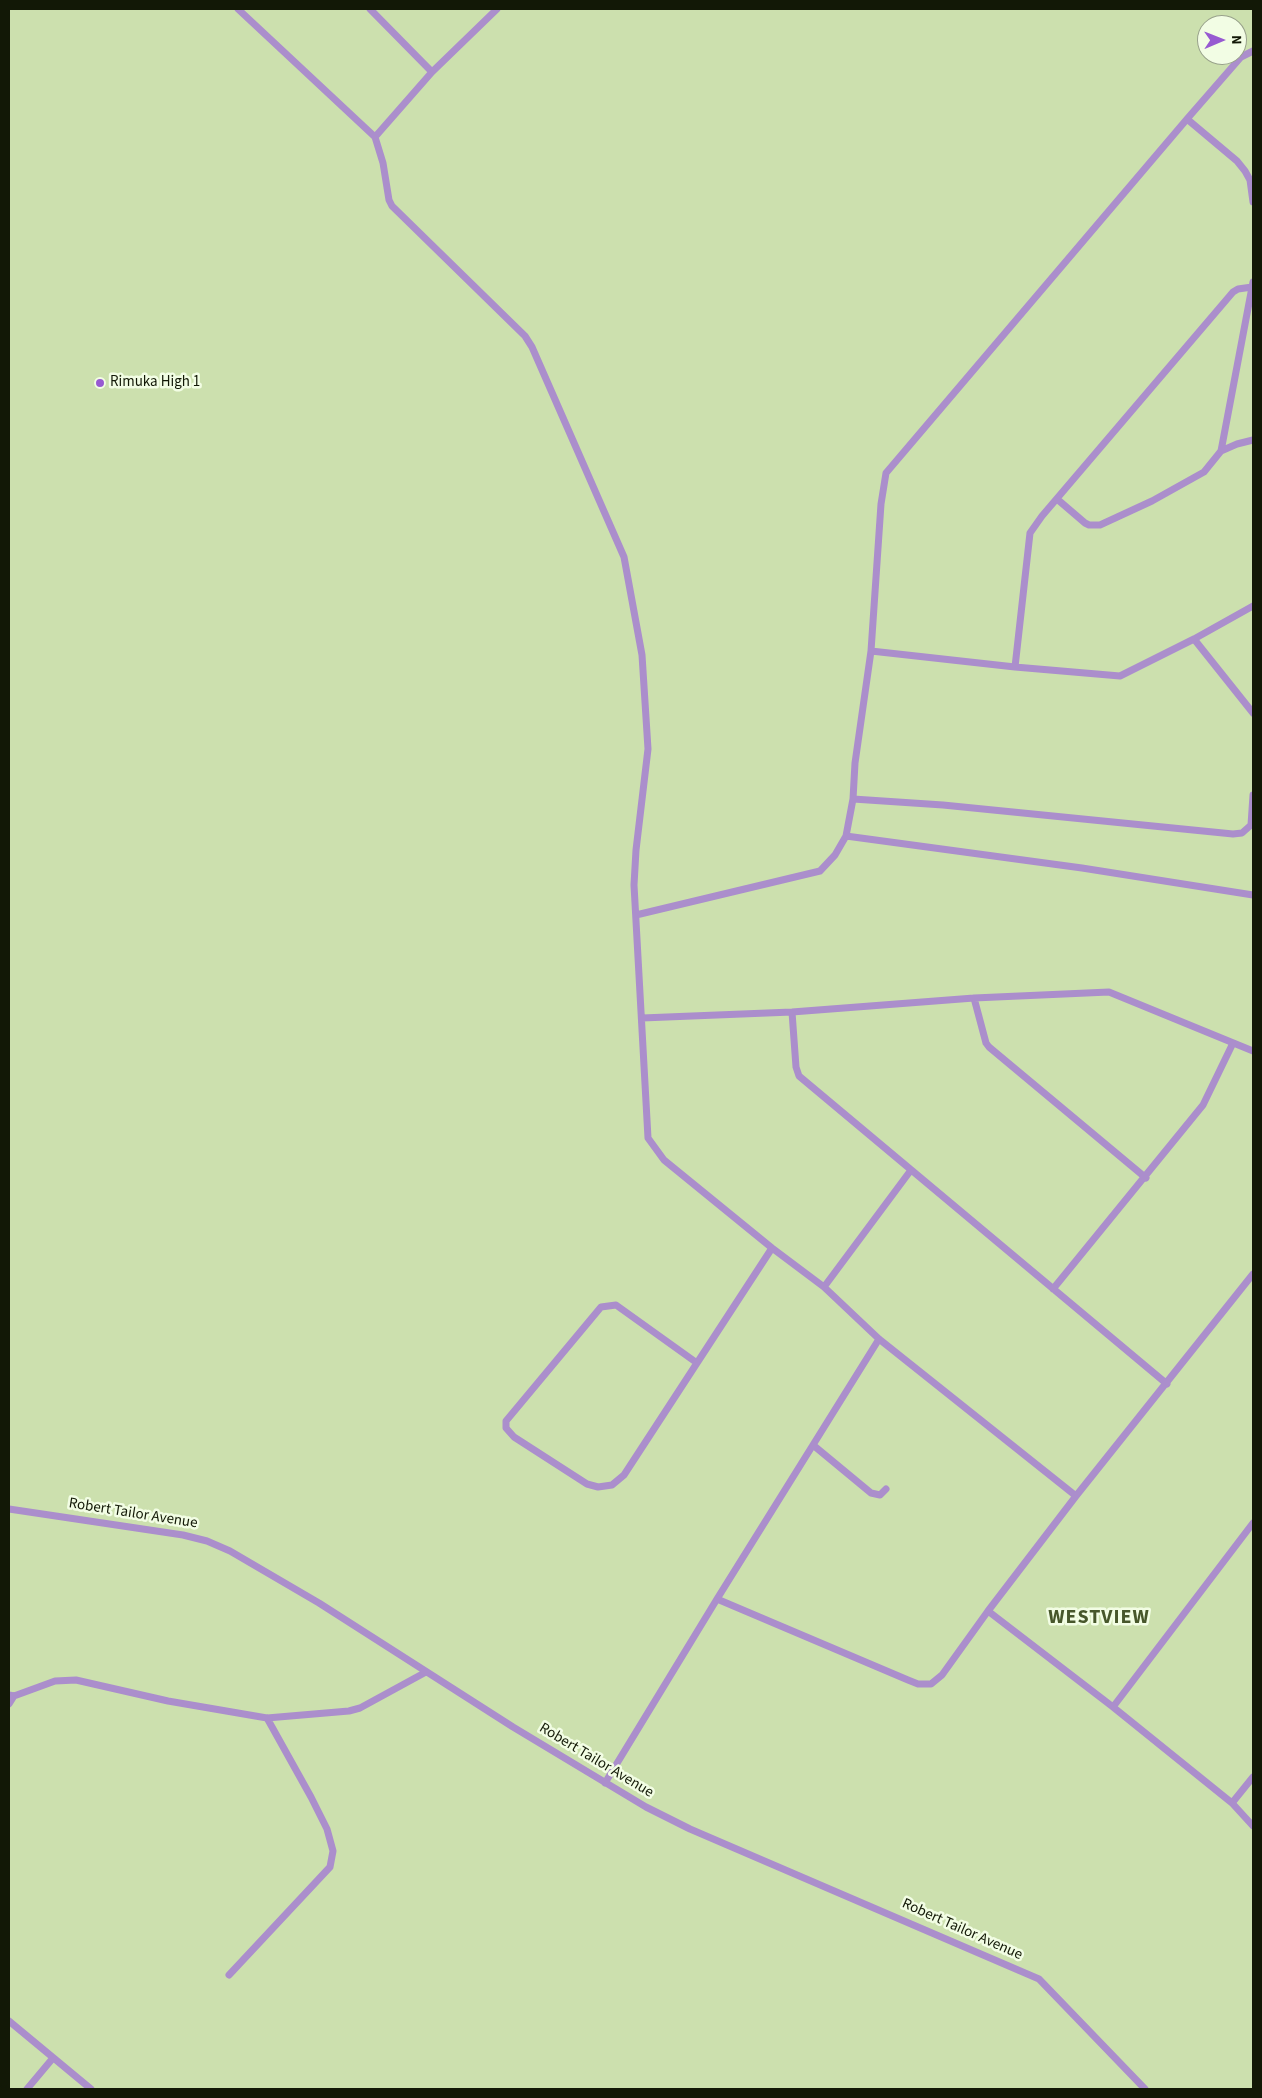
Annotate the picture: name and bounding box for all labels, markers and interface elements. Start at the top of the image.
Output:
north arrow [1197,15,1247,65]
text: N [1226,35,1246,45]
place label: Rimuka High 1 [110,374,200,392]
marker: Rimuka High 1 [94,377,106,389]
street label: Robert Tailor Avenue [67,1495,199,1533]
district label: WESTVIEW [1047,1607,1151,1631]
street label: Robert Tailor Avenue [536,1720,656,1802]
street label: Robert Tailor Avenue [899,1895,1025,1965]

